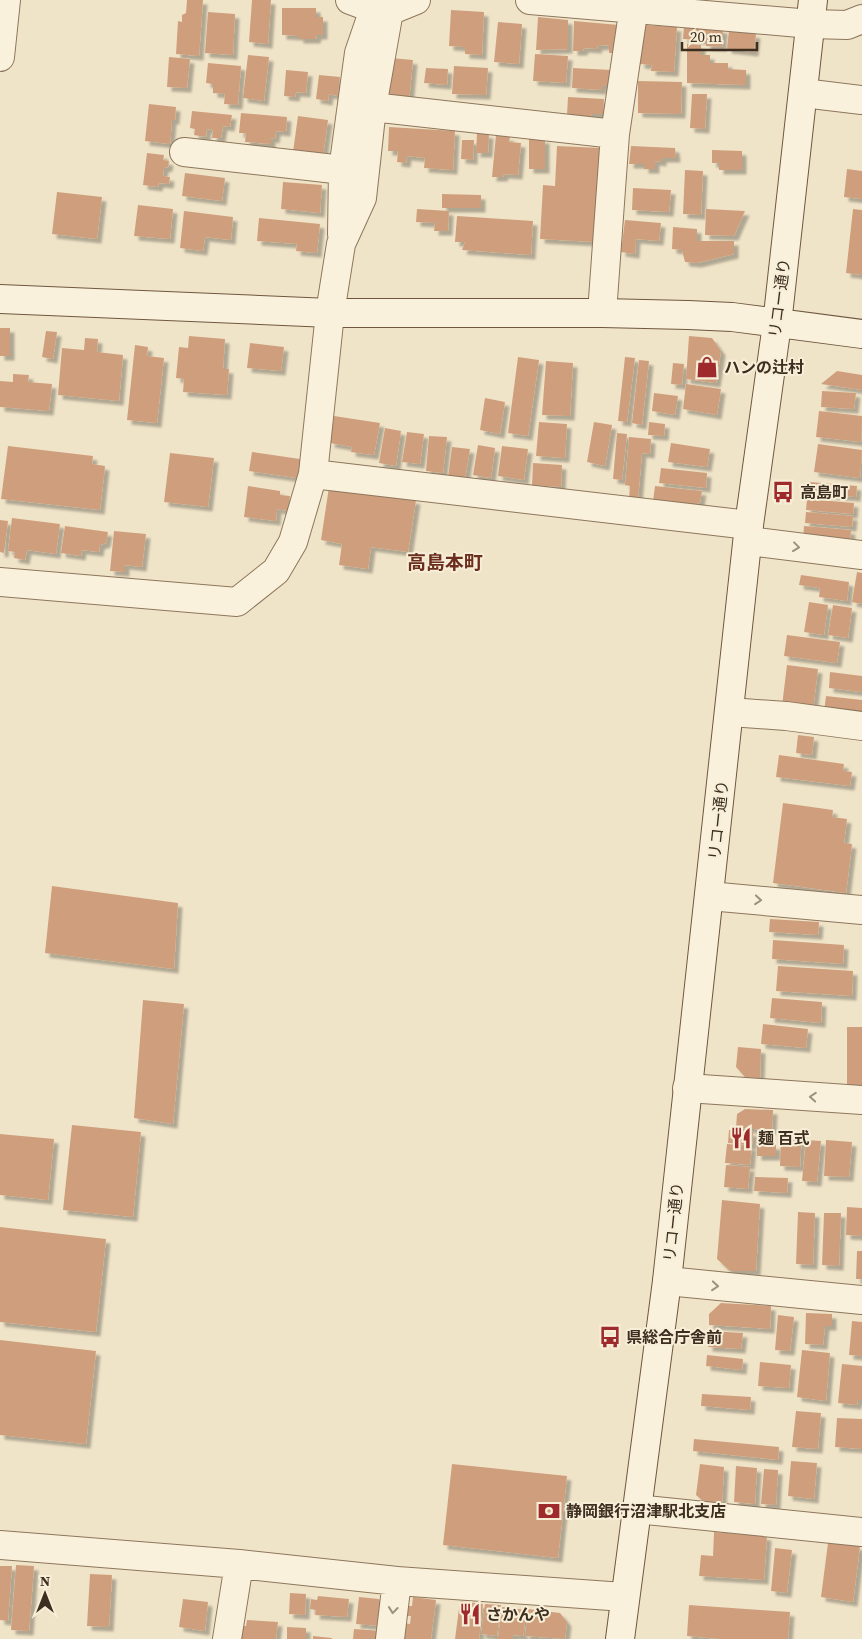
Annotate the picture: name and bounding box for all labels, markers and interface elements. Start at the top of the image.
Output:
scale bar [682,20,757,52]
text: 20 m [690,26,722,47]
street label: リコー通り [763,257,795,339]
shop icon: ハンの辻村 [694,354,720,380]
place label: ハンの辻村 [724,356,804,378]
bus stop icon: 高島町 [770,479,796,505]
place label: 高島町 [800,481,848,503]
one-way arrow [792,541,800,551]
district label: 高島本町 [407,549,483,575]
street label: リコー通り [703,779,733,861]
one-way arrow [754,895,762,906]
one-way arrow [809,1092,817,1103]
restaurant icon: 麺 百式 [728,1125,754,1151]
place label: 麺 百式 [758,1127,809,1149]
street label: リコー通り [658,1181,688,1263]
one-way arrow [712,1280,720,1291]
bus stop icon: 県総合庁舎前 [597,1324,623,1350]
place label: 県総合庁舎前 [626,1326,722,1348]
bank icon: 静岡銀行沼津駅北支店 [536,1498,562,1524]
place label: 静岡銀行沼津駅北支店 [566,1500,726,1522]
north arrow [20,1569,70,1619]
text: N [40,1571,50,1591]
restaurant icon: さかんや [457,1601,483,1627]
place label: さかんや [486,1603,550,1625]
one-way arrow [388,1606,399,1614]

